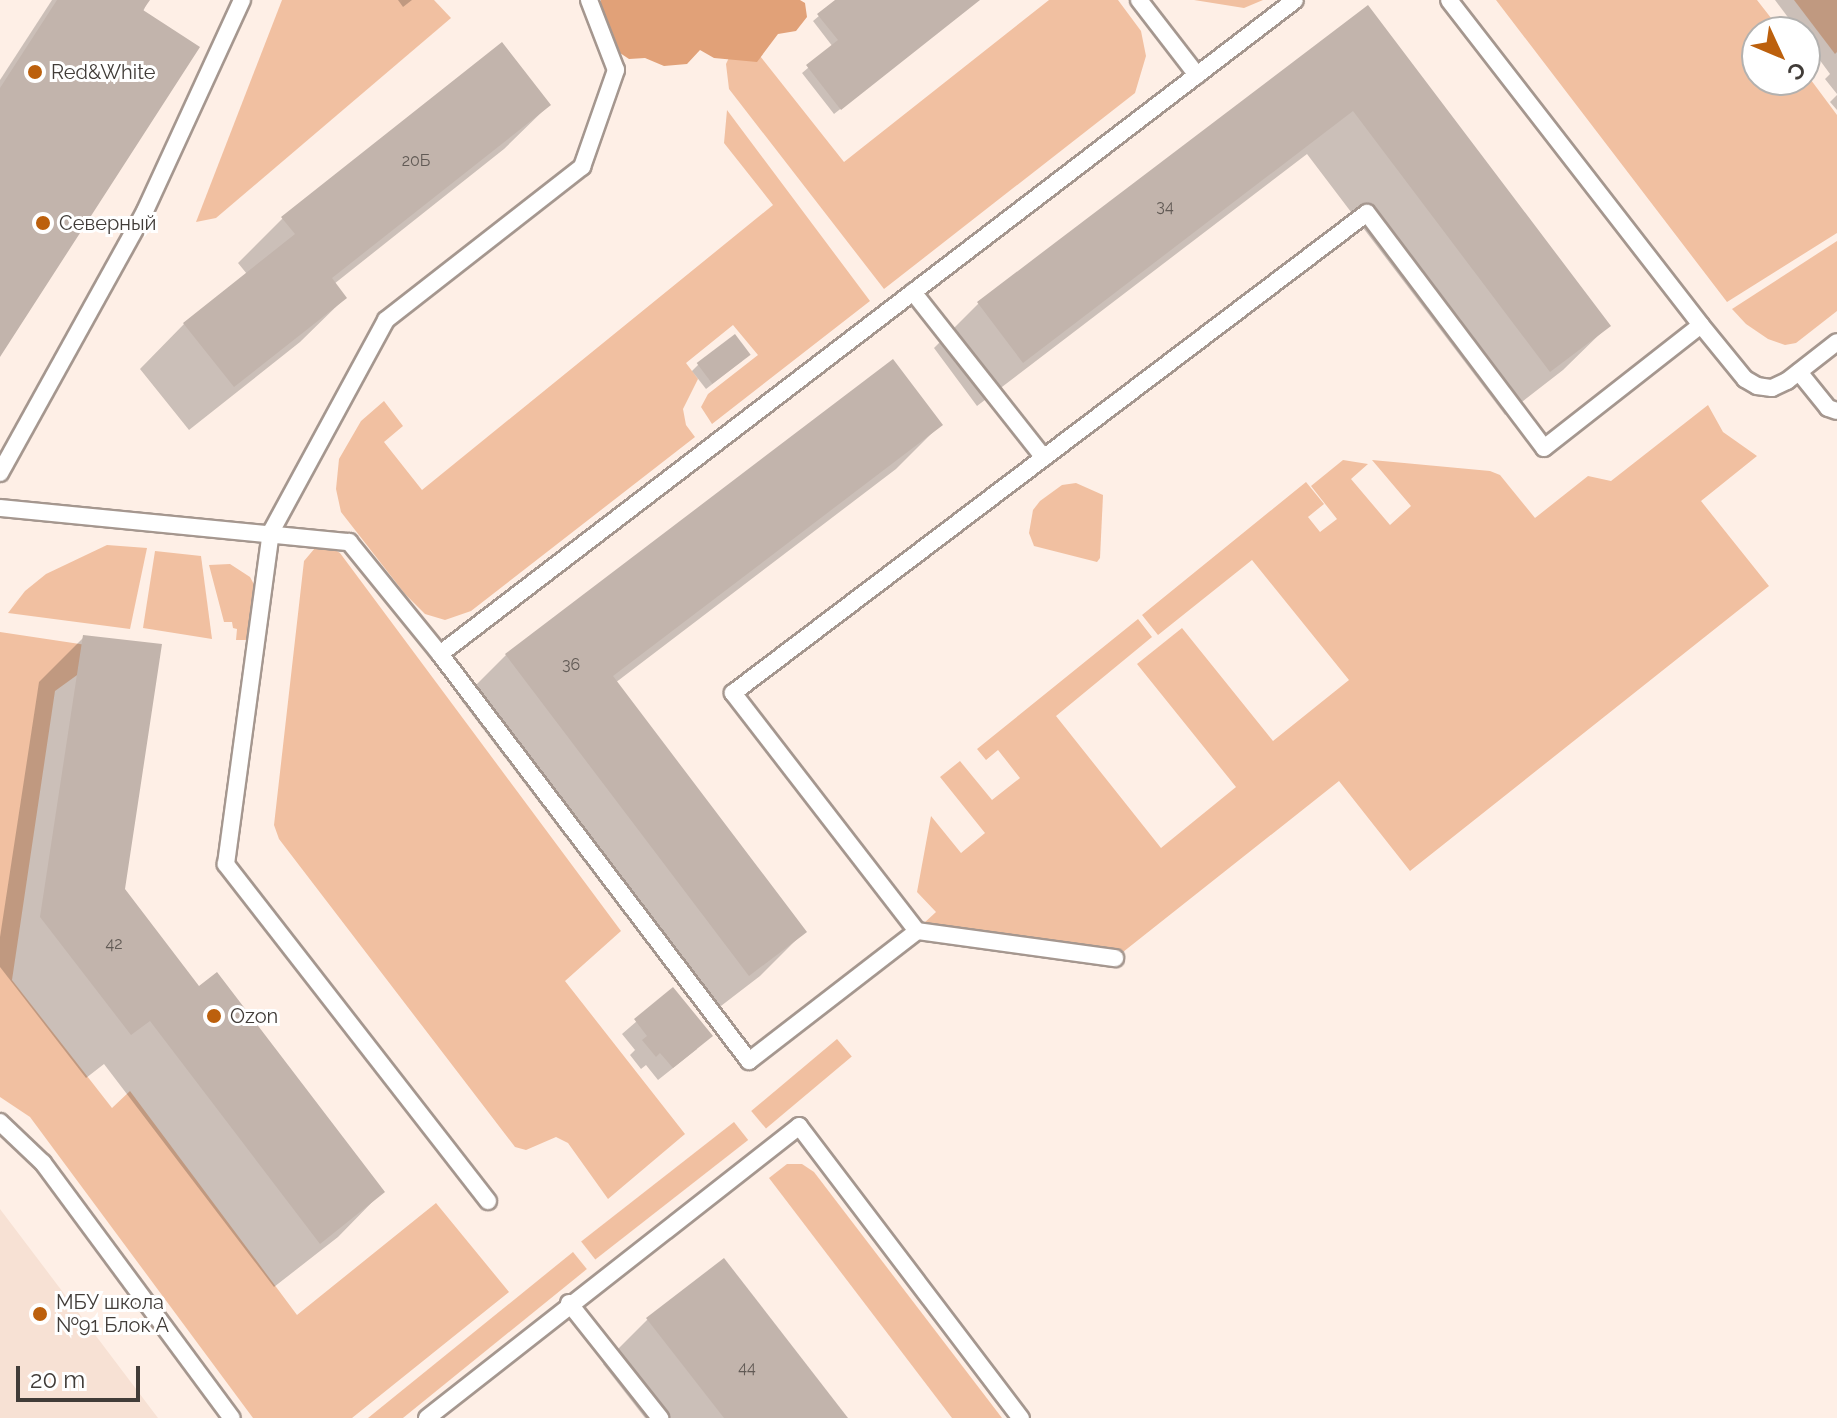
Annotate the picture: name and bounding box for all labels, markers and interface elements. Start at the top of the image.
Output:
north arrow [1741,16,1821,96]
text: С [1782,57,1811,86]
place label: Red&White [51,60,155,84]
marker: Red&White [26,63,44,81]
house number: 20Б [402,151,430,171]
house number: 34 [1156,197,1174,217]
place label: Северный [59,211,156,235]
marker: Северный [34,214,52,232]
house number: 36 [562,655,580,675]
house number: 42 [105,934,123,954]
place label: Ozon [230,1004,278,1028]
marker: Ozon [205,1007,223,1025]
place label: МБУ школа №91 Блок А [56,1290,170,1337]
marker: МБУ школа №91 Блок А [31,1305,49,1323]
scale bar [20,1350,144,1400]
house number: 44 [738,1358,756,1378]
text: 20 m [30,1365,85,1394]

